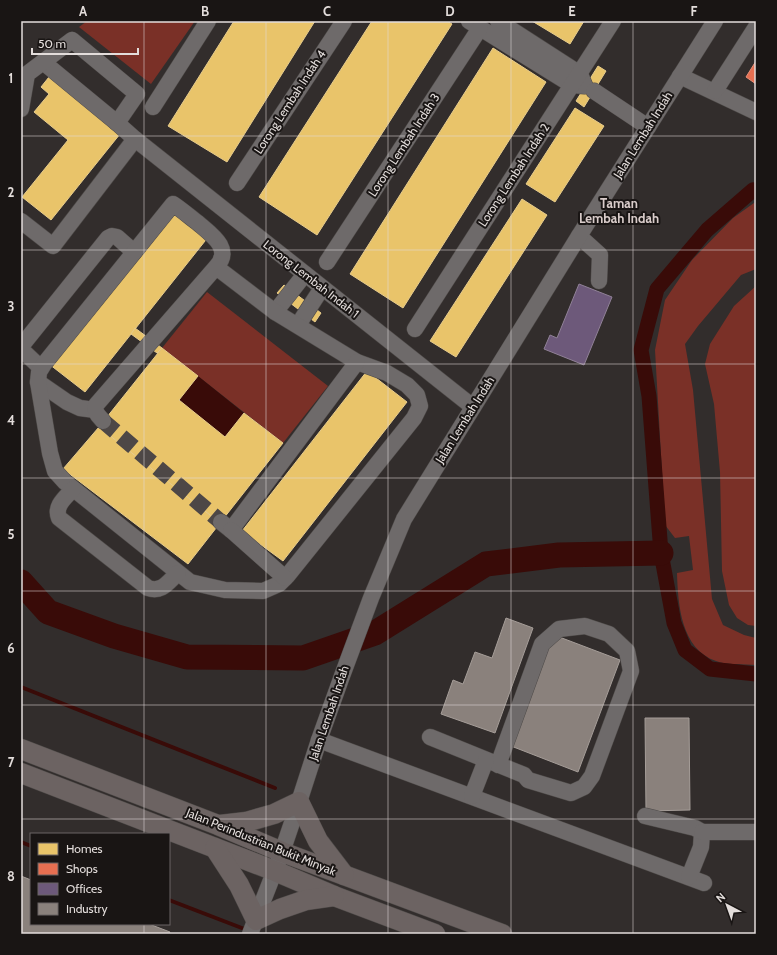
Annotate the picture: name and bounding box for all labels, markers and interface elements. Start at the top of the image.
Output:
text: A [79,3,88,19]
text: B [201,3,209,19]
text: C [323,3,331,19]
text: D [445,3,455,19]
text: E [568,3,576,19]
text: F [691,3,698,19]
scale bar [32,30,138,56]
text: 50 m [38,36,66,51]
street label: Lorong Lembah Indah 4 [250,47,329,156]
text: 1 [9,70,13,86]
street label: Jalan Lembah Indah [609,89,675,182]
street label: Lorong Lembah Indah 3 [365,90,443,199]
street label: Lorong Lembah Indah 2 [475,120,553,229]
text: 2 [8,184,15,200]
district label: Taman Lembah Indah [579,195,659,226]
street label: Lorong Lembah Indah 1 [260,237,362,321]
text: 3 [7,298,15,314]
street label: Jalan Lembah Indah [431,374,497,467]
text: 4 [7,412,15,428]
text: 5 [8,526,15,542]
text: 6 [7,640,15,656]
street label: Jalan Lembah Indah [305,663,352,763]
text: 7 [8,754,15,770]
street label: Jalan Perindustrian Bukit Minyak [183,804,339,879]
legend [30,833,170,925]
text: Homes [66,841,103,856]
text: Shops [66,861,98,876]
text: 8 [7,868,15,884]
text: Offices [66,881,102,896]
north arrow [707,885,747,925]
text: N [713,890,728,905]
text: Industry [66,901,107,916]

